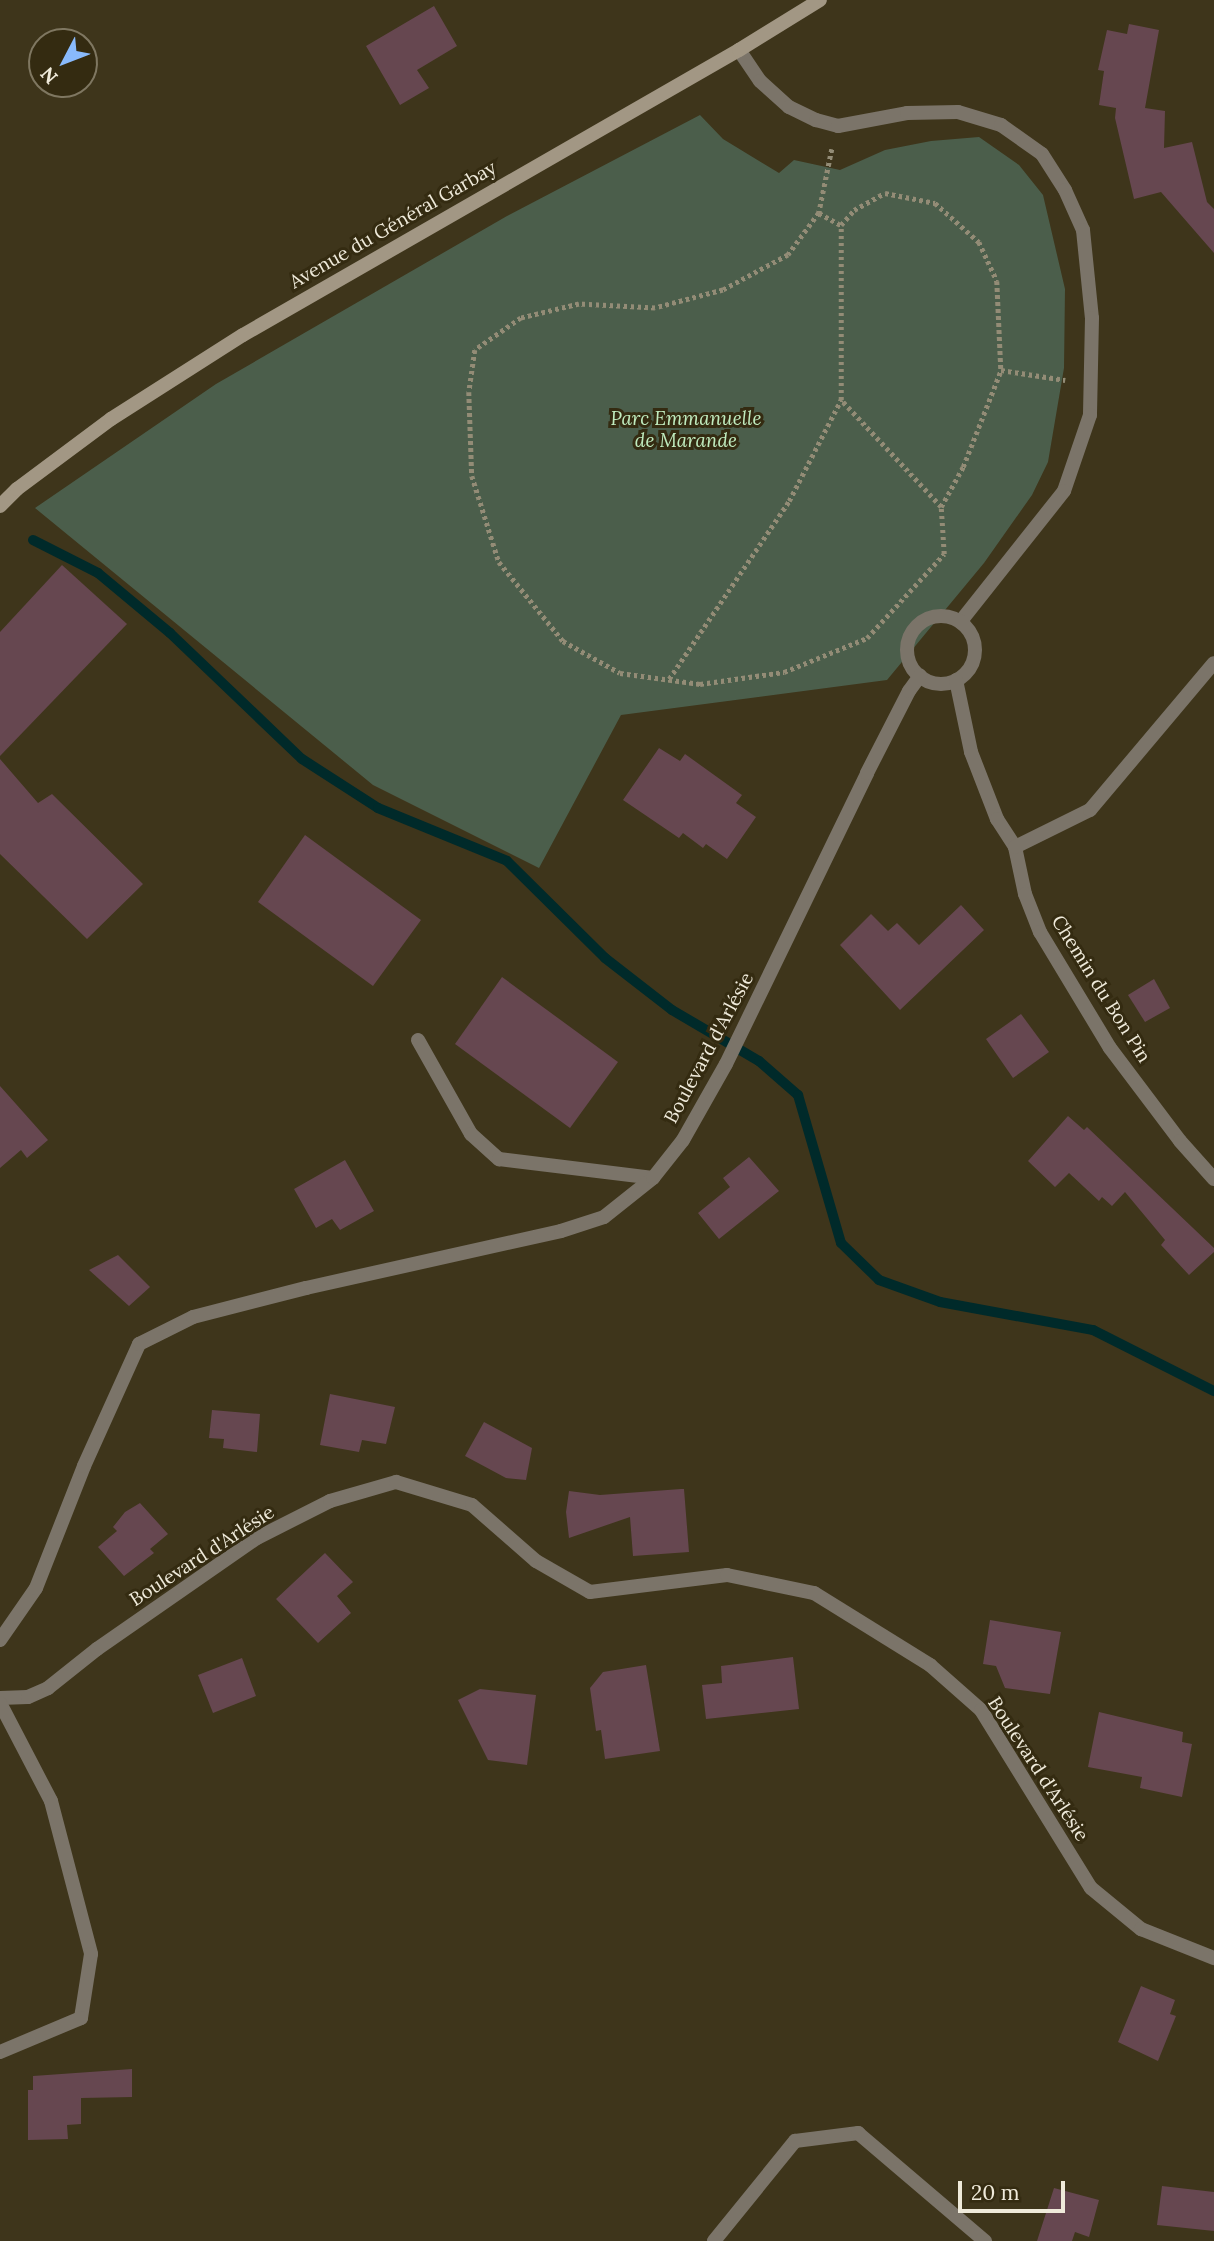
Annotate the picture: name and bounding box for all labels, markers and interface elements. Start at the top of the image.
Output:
north arrow [28,28,98,98]
text: N [35,62,63,89]
street label: Avenue du Général Garbay [286,156,500,294]
park label: Parc Emmanuelle de Marande [610,408,762,452]
street label: Chemin du Bon Pin [1046,911,1156,1067]
street label: Boulevard d'Arlésie [660,969,758,1127]
street label: Boulevard d'Arlésie [125,1501,279,1611]
street label: Boulevard d'Arlésie [983,1692,1093,1846]
scale bar [962,2168,1069,2212]
text: 20 m [971,2179,1020,2206]

